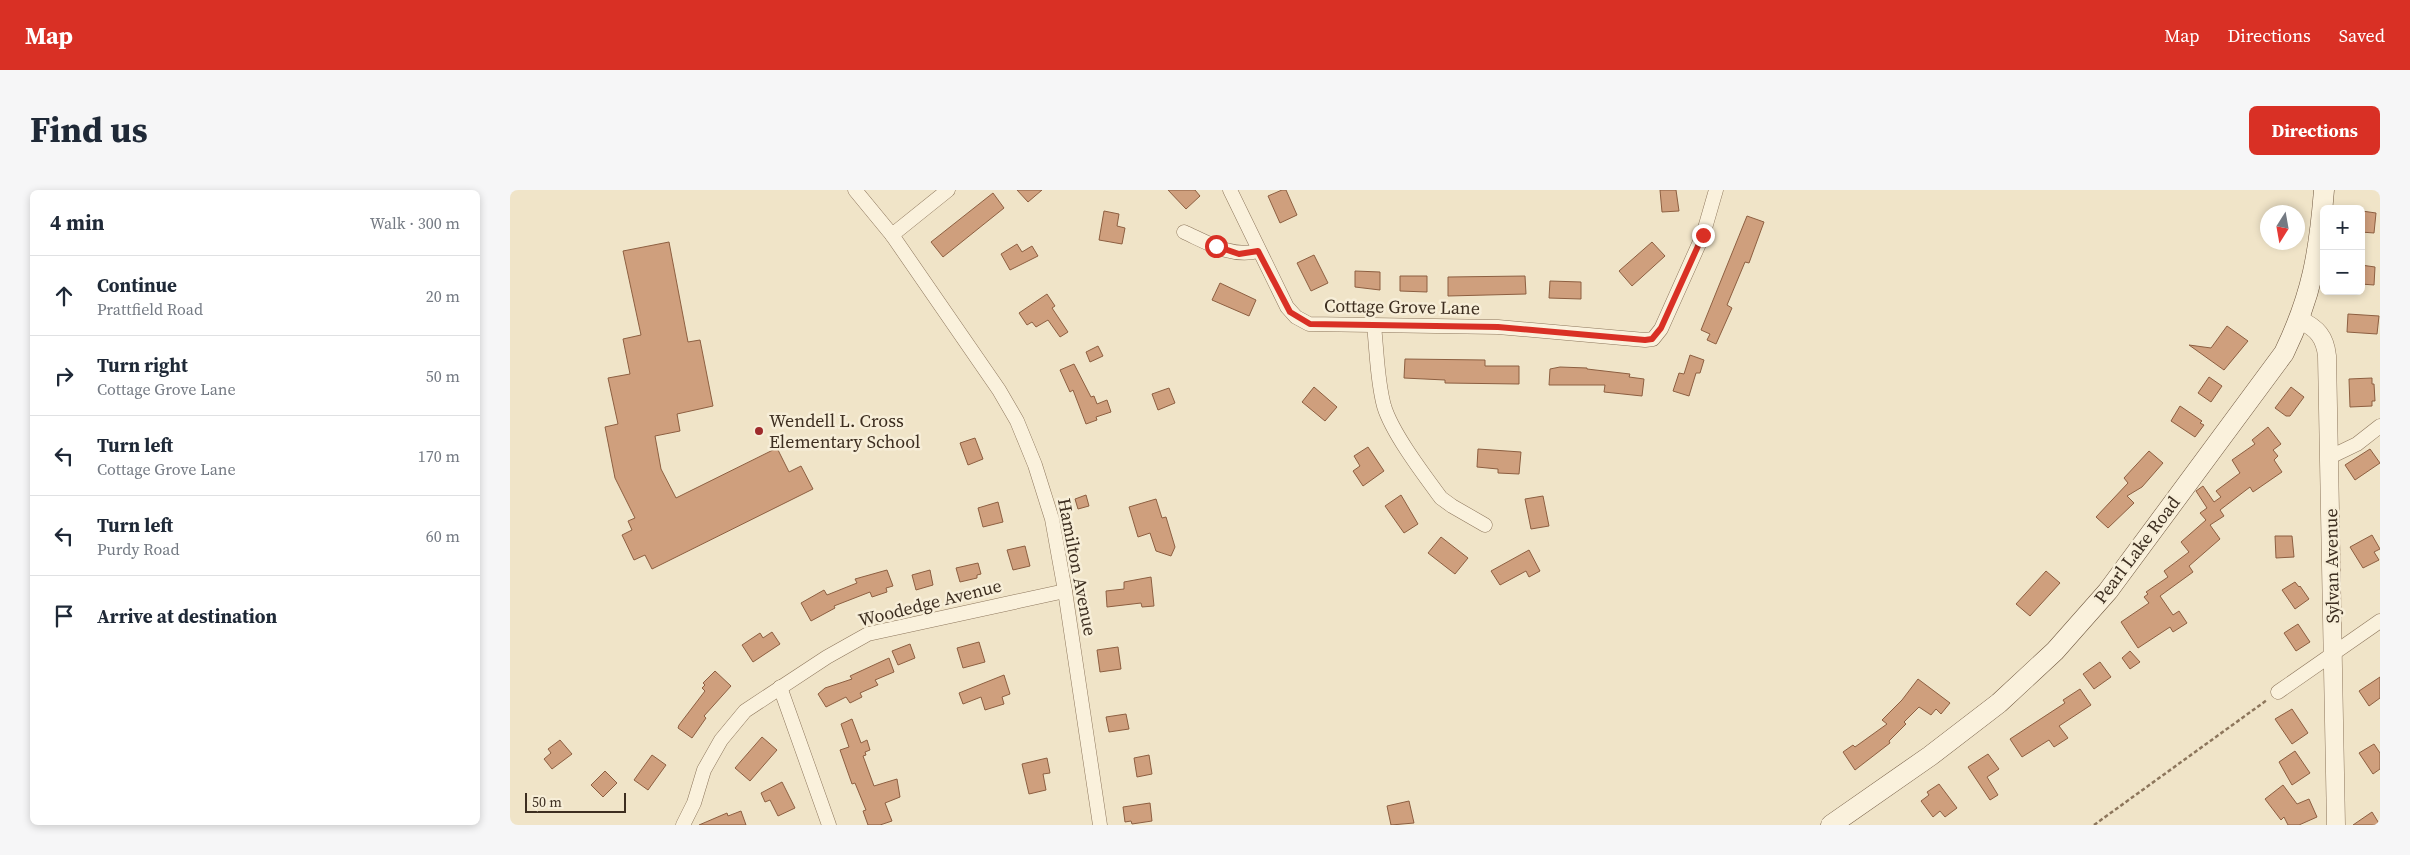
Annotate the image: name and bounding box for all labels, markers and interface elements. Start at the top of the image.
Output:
text: Map [25,19,73,52]
text: Map [2164,23,2200,48]
text: Directions [2228,23,2311,48]
text: Saved [2339,23,2385,48]
text: Find us [30,106,148,154]
button: Directions [2249,106,2380,155]
north arrow [2260,205,2305,250]
map controls [2320,205,2365,295]
button: + [2320,205,2365,250]
text: 4 min [50,208,105,237]
text: Walk · 300 m [370,212,460,234]
route end [1692,224,1715,247]
route start [1205,235,1228,258]
button: − [2320,250,2365,295]
text: Continue [97,272,177,298]
icon: ahead [50,282,78,310]
text: 20 m [426,285,460,307]
street label: Cottage Grove Lane [1324,293,1480,320]
text: Prattfield Road [97,298,203,320]
text: Turn right [97,352,188,378]
icon: right [50,362,78,390]
text: 50 m [426,365,460,387]
text: Cottage Grove Lane [97,378,236,400]
place label: Wendell L. Cross Elementary School [769,408,920,454]
marker: Wendell L. Cross Elementary School [753,425,765,437]
text: Turn left [97,432,173,458]
icon: left [50,442,78,470]
text: 170 m [418,445,460,467]
text: Cottage Grove Lane [97,458,236,480]
street label: Pearl Lake Road [2088,491,2185,609]
street label: Hamilton Avenue [1052,496,1103,638]
street label: Sylvan Avenue [2318,508,2345,624]
text: Turn left [97,512,173,538]
icon: left [50,522,78,550]
text: 60 m [426,525,460,547]
text: Purdy Road [97,538,179,560]
street label: Woodedge Avenue [856,573,1004,632]
icon: arrive [50,602,78,630]
text: Arrive at destination [97,603,277,629]
scale bar [525,790,626,813]
text: 50 m [532,792,562,812]

